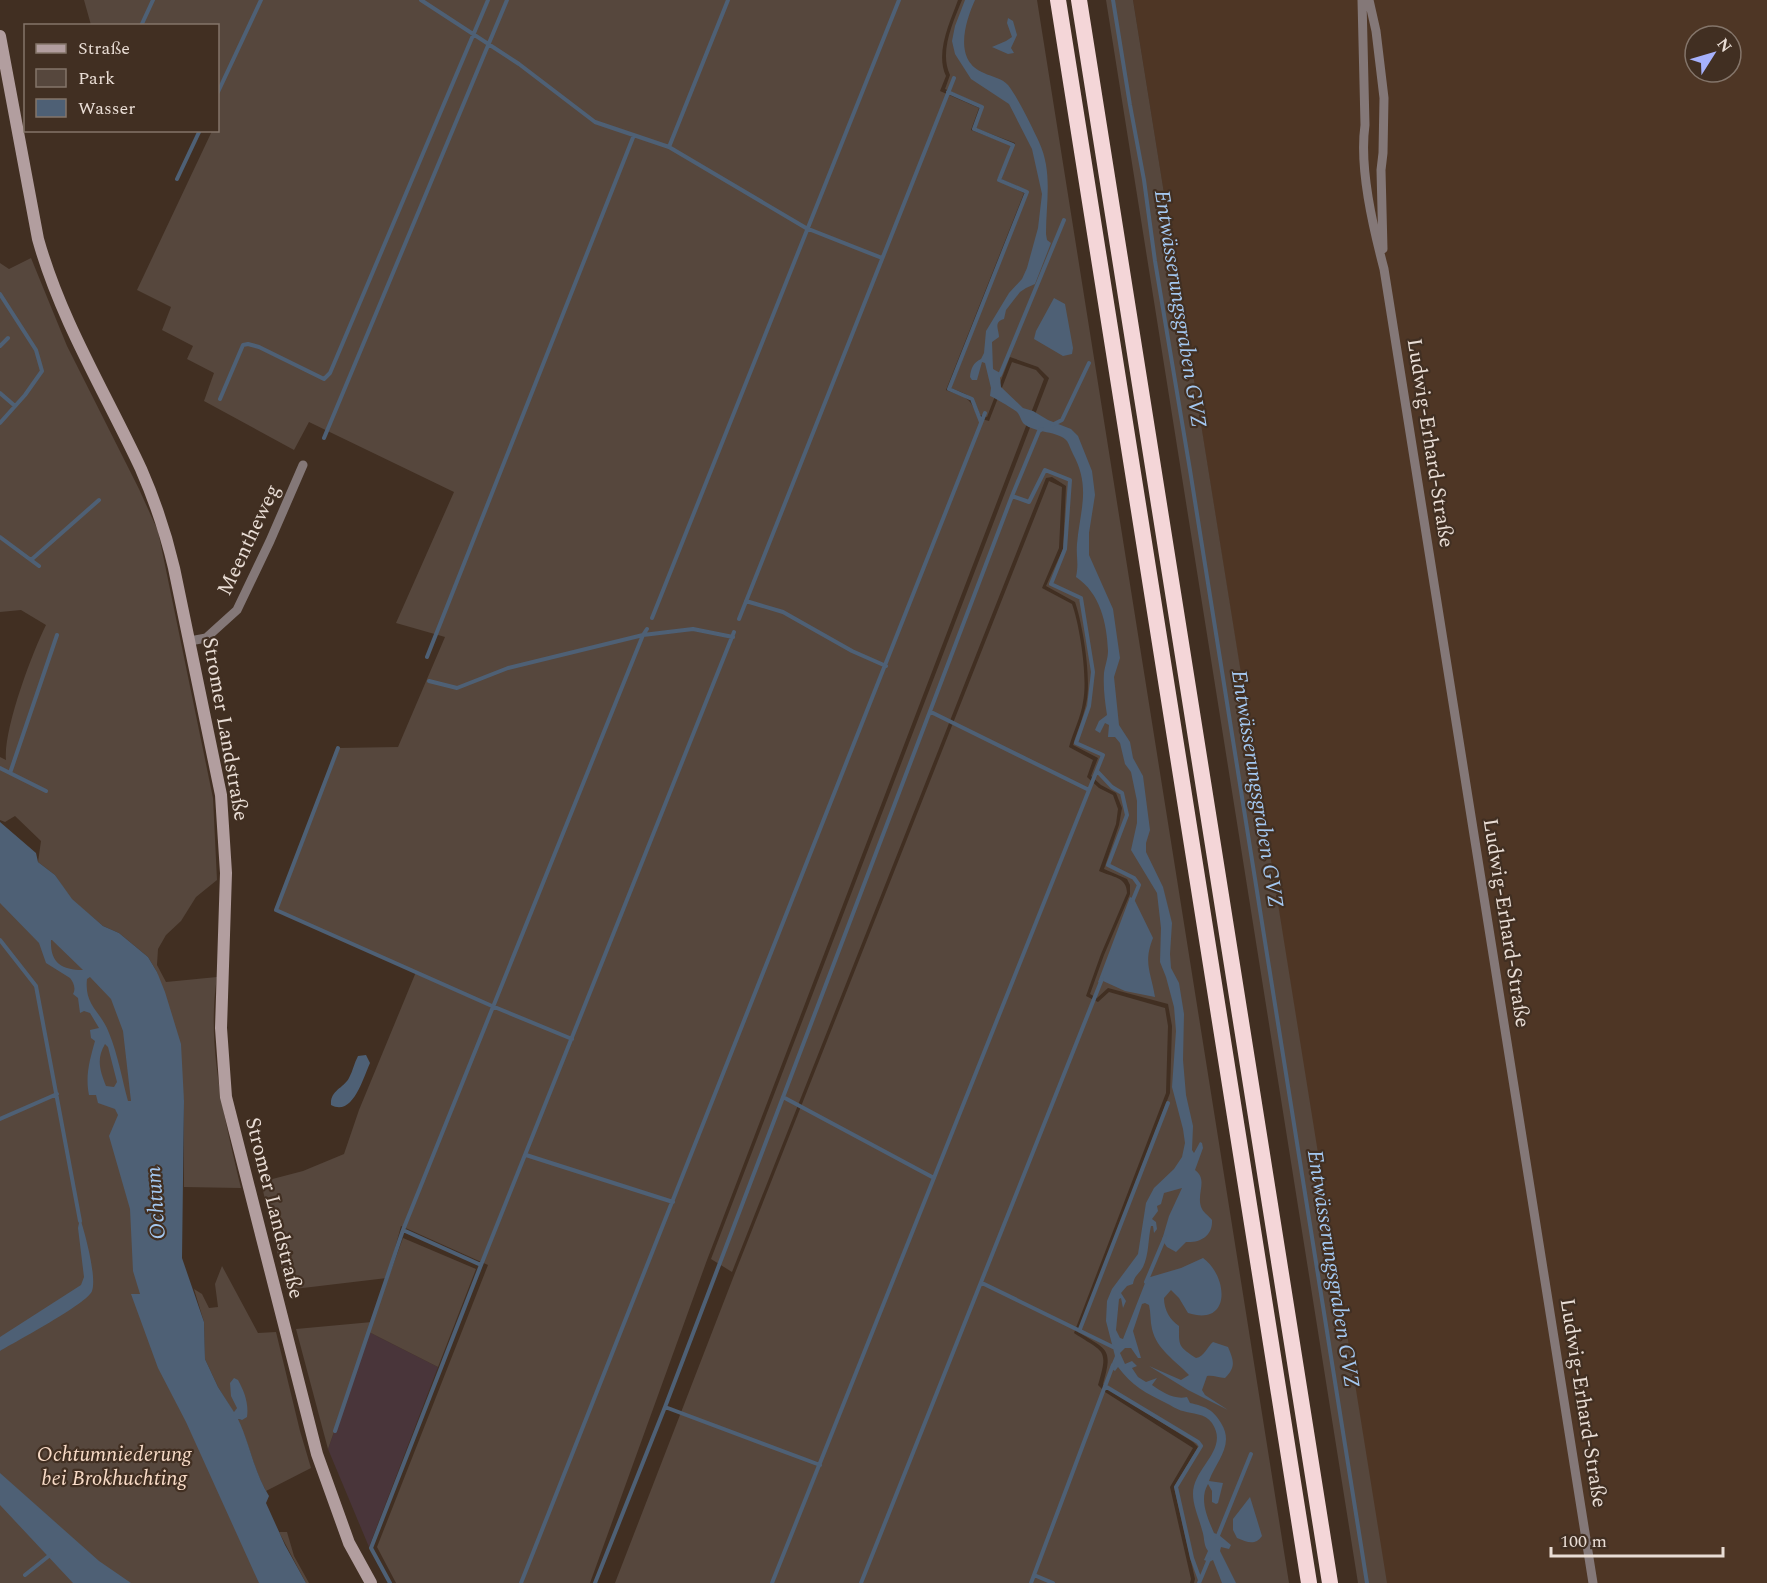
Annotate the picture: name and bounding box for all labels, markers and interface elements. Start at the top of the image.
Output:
legend [24,24,219,132]
north arrow [1683,24,1743,84]
text: N [1711,33,1738,58]
text: Straße [78,35,130,62]
text: Park [78,65,115,92]
text: Wasser [78,95,135,122]
water label: Entwässerungsgraben GVZ [1145,187,1215,431]
street label: Ludwig-Erhard-Straße [1398,336,1462,550]
street label: Meentheweg [209,479,289,601]
street label: Stromer Landstraße [193,635,257,823]
water label: Entwässerungsgraben GVZ [1222,667,1292,911]
street label: Ludwig-Erhard-Straße [1474,816,1538,1030]
street label: Stromer Landstraße [236,1114,312,1302]
water label: Entwässerungsgraben GVZ [1298,1147,1368,1391]
water label: Ochtum [137,1165,175,1241]
street label: Ludwig-Erhard-Straße [1551,1296,1615,1510]
park label: Ochtumniederung bei Brokhuchting [37,1439,192,1495]
scale bar [1551,1520,1724,1558]
text: 100 m [1560,1528,1607,1555]

